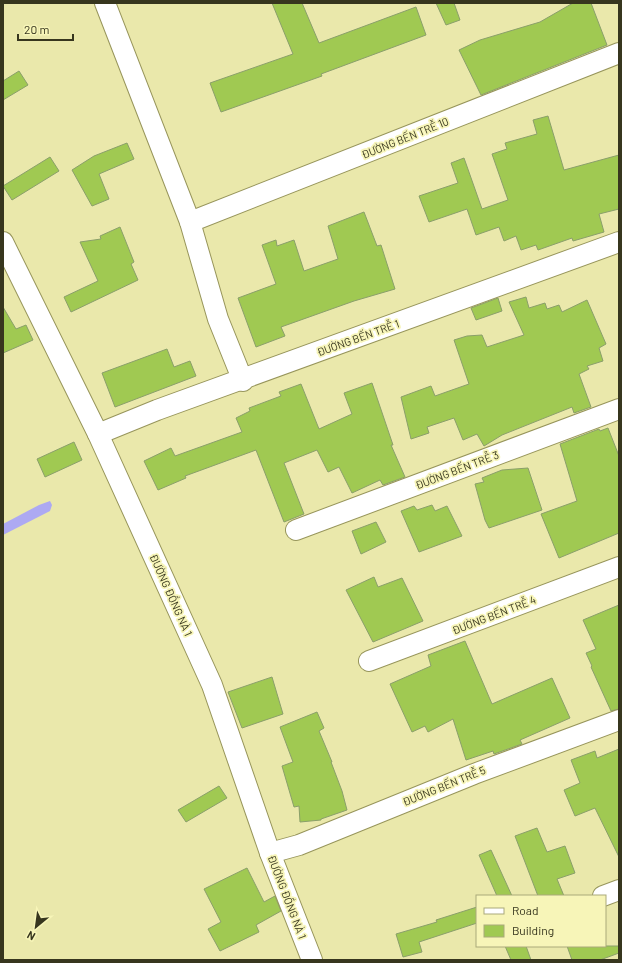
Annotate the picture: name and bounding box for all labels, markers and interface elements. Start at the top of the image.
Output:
scale bar [18,16,73,42]
text: 20 m [24,22,50,36]
street label: ĐƯỜNG BẾN TRỄ 10 [359,112,450,161]
street label: ĐƯỜNG BẾN TRỄ 1 [314,315,401,358]
street label: ĐƯỜNG BẾN TRỄ 3 [413,446,500,491]
street label: ĐƯỜNG ĐỒNG NÀ 1 [148,551,196,638]
street label: ĐƯỜNG BẾN TRỄ 4 [449,591,538,637]
street label: ĐƯỜNG BẾN TRỄ 5 [400,761,488,808]
street label: ĐƯỜNG ĐỒNG NÀ 1 [266,853,310,941]
legend [476,895,606,947]
text: Road [512,903,539,917]
north arrow [16,907,56,947]
text: Building [512,923,554,937]
text: N [25,929,37,944]

